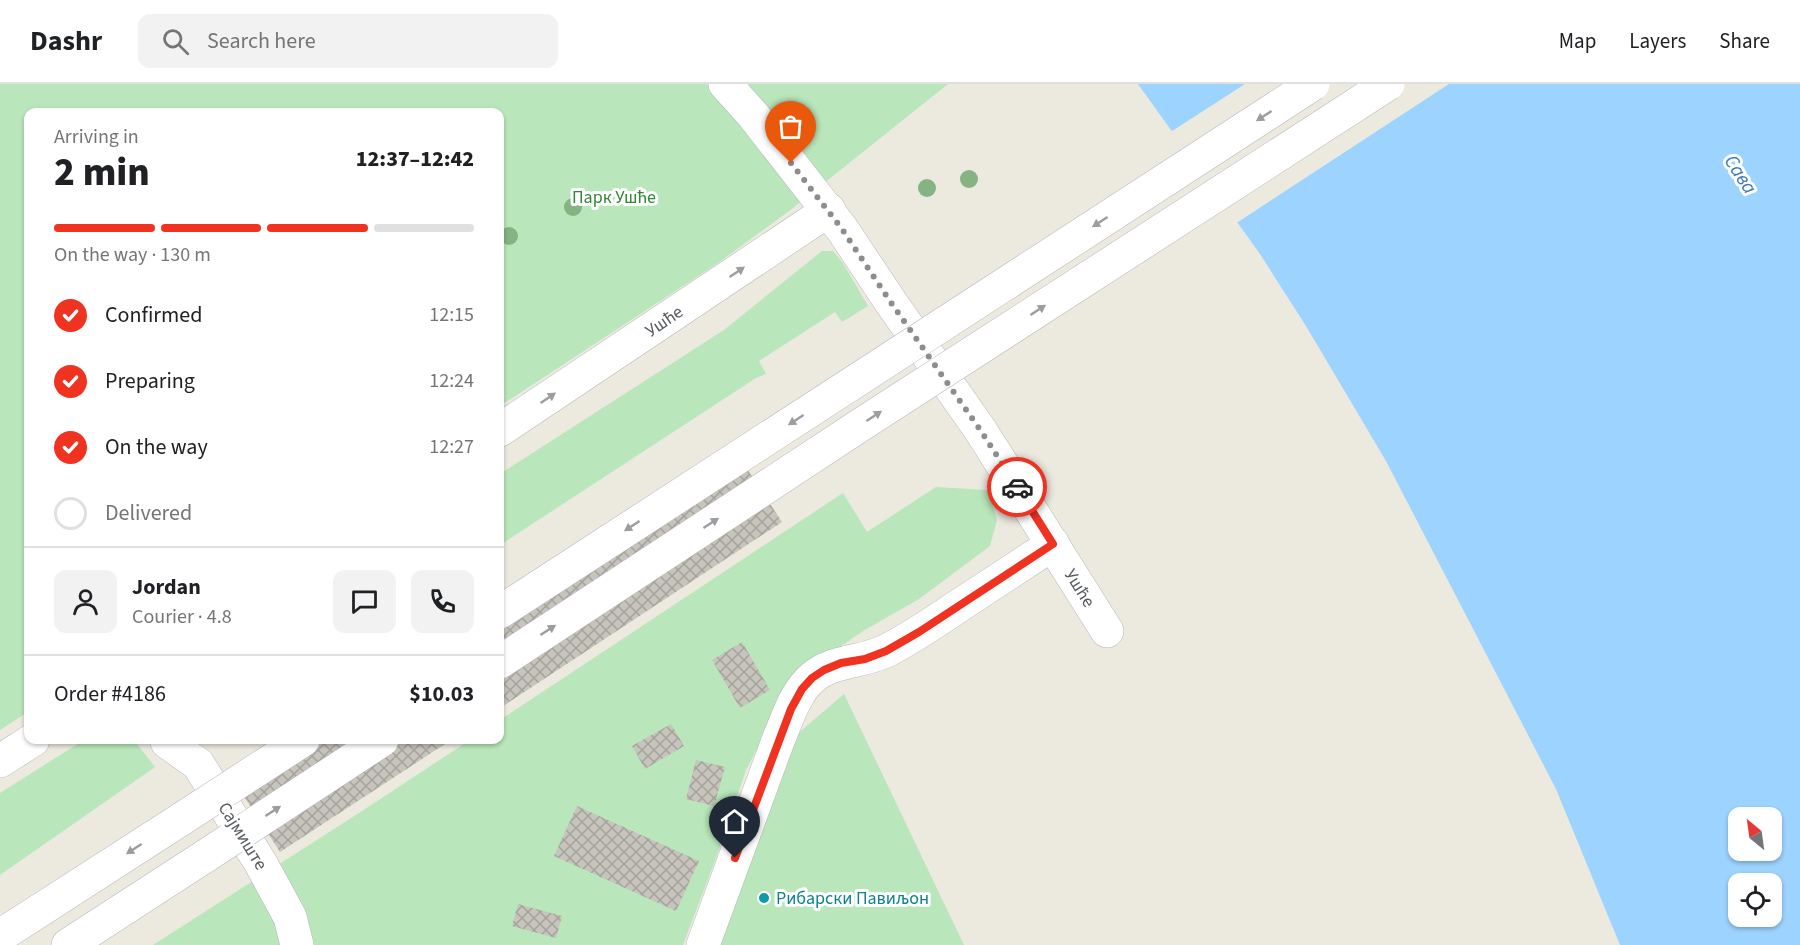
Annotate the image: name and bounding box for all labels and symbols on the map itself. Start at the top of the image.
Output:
pin [765,101,816,163]
one-way arrow [1256,110,1272,121]
water label: Сава [1717,149,1763,200]
park label: Парк Ушће [572,185,656,210]
one-way arrow [1092,216,1108,227]
one-way arrow [729,267,745,278]
street label: Ушће [640,300,688,343]
one-way arrow [1030,305,1046,316]
one-way arrow [540,393,556,404]
one-way arrow [866,410,882,422]
one-way arrow [788,414,804,425]
courier [987,457,1047,517]
one-way arrow [703,517,719,529]
one-way arrow [624,520,640,531]
street label: Ушће [1058,564,1101,612]
one-way arrow [540,624,556,636]
pin [709,796,760,858]
street label: Сајмиште [212,797,273,875]
one-way arrow [265,806,281,817]
north arrow [1728,807,1782,861]
one-way arrow [125,844,142,855]
place label: Рибарски Павиљон [776,886,929,911]
marker: Рибарски Павиљон [757,891,771,905]

